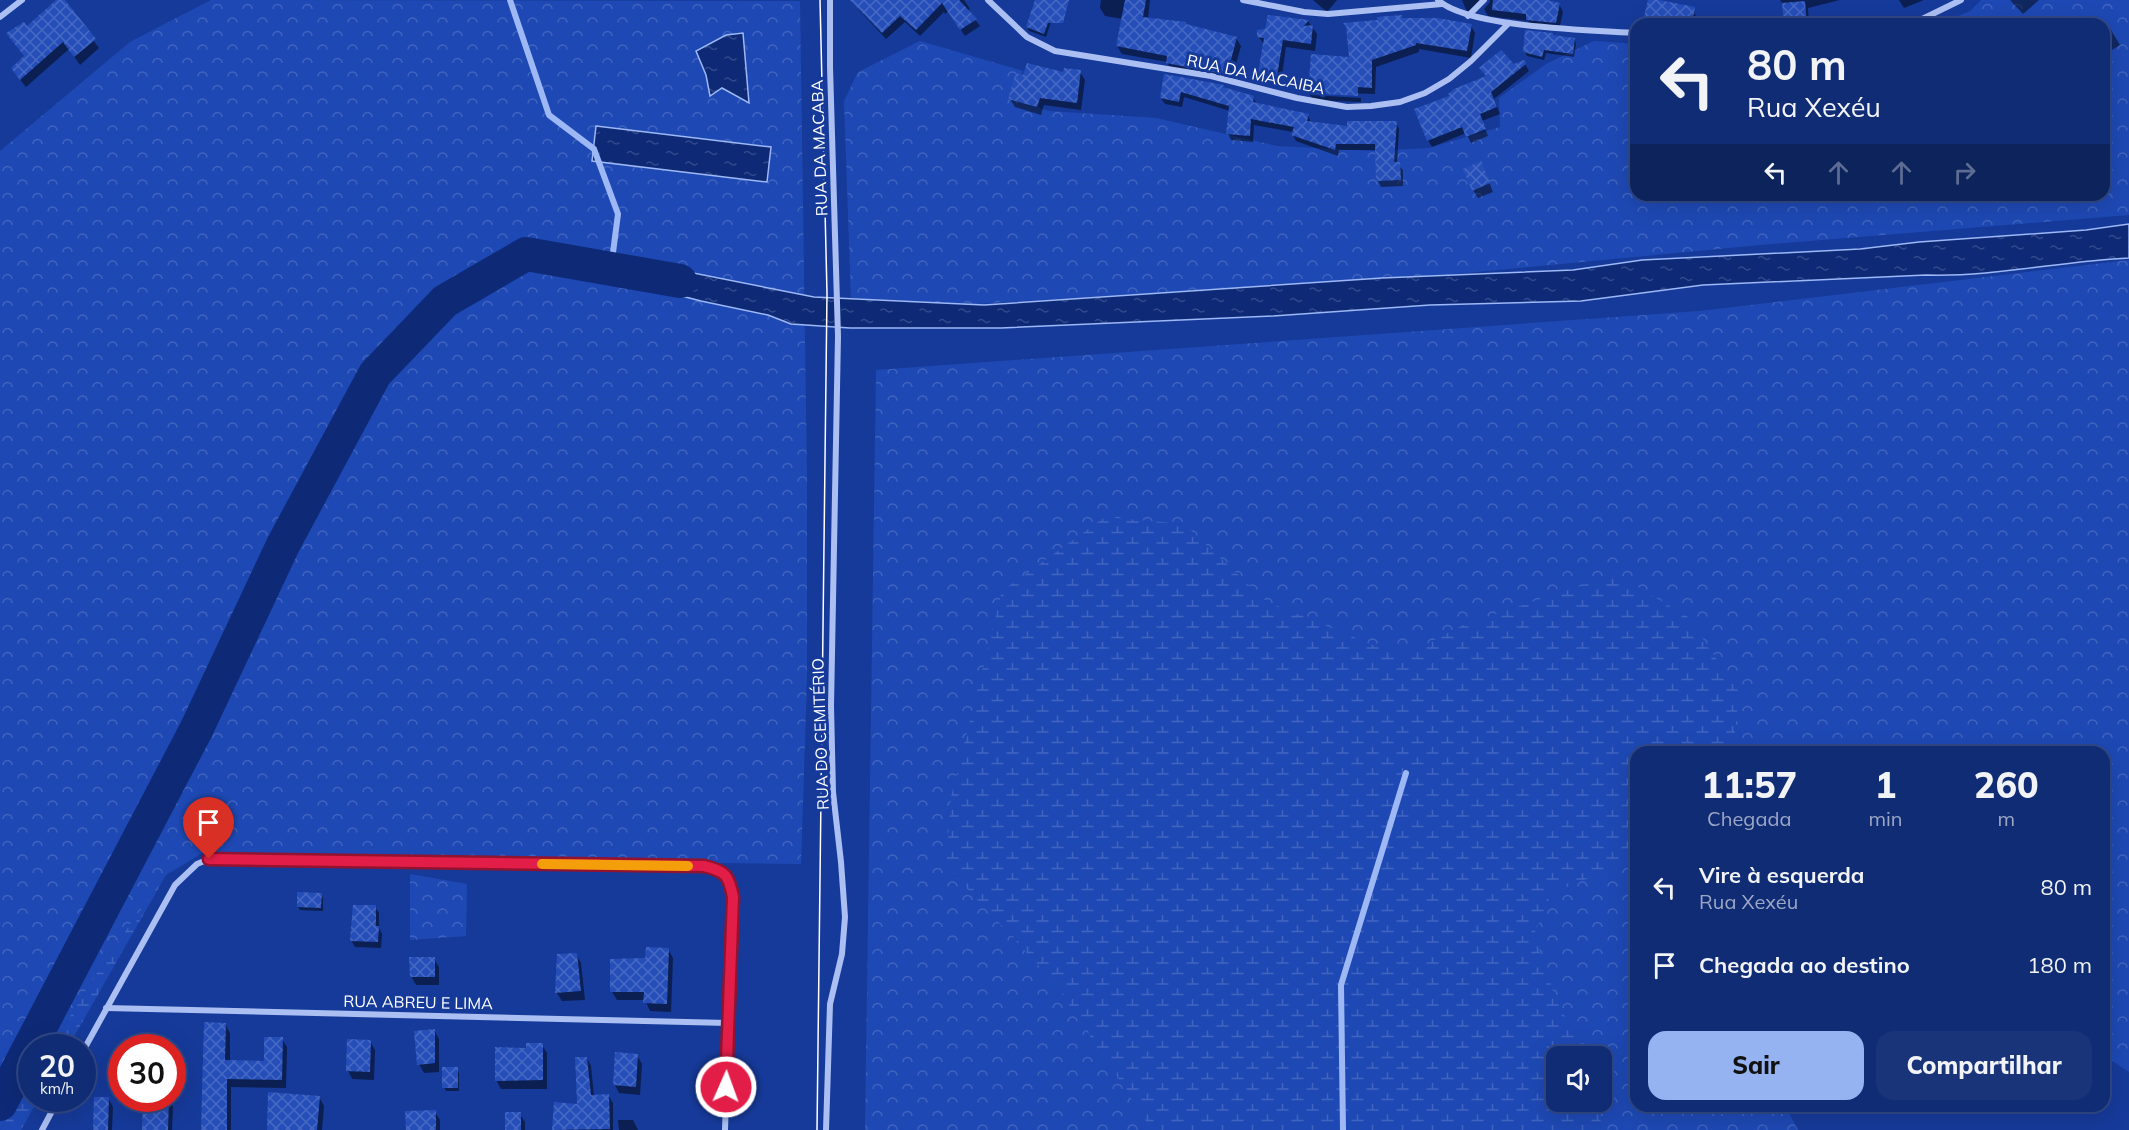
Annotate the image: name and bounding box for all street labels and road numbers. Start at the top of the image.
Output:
street label: RUA DA MACAIBA [1185,50,1327,98]
street label: RUA DA MACABA [807,79,831,217]
street label: RUA DO CEMITÉRIO [807,658,833,810]
street label: RUA ABREU E LIMA [343,991,493,1013]

